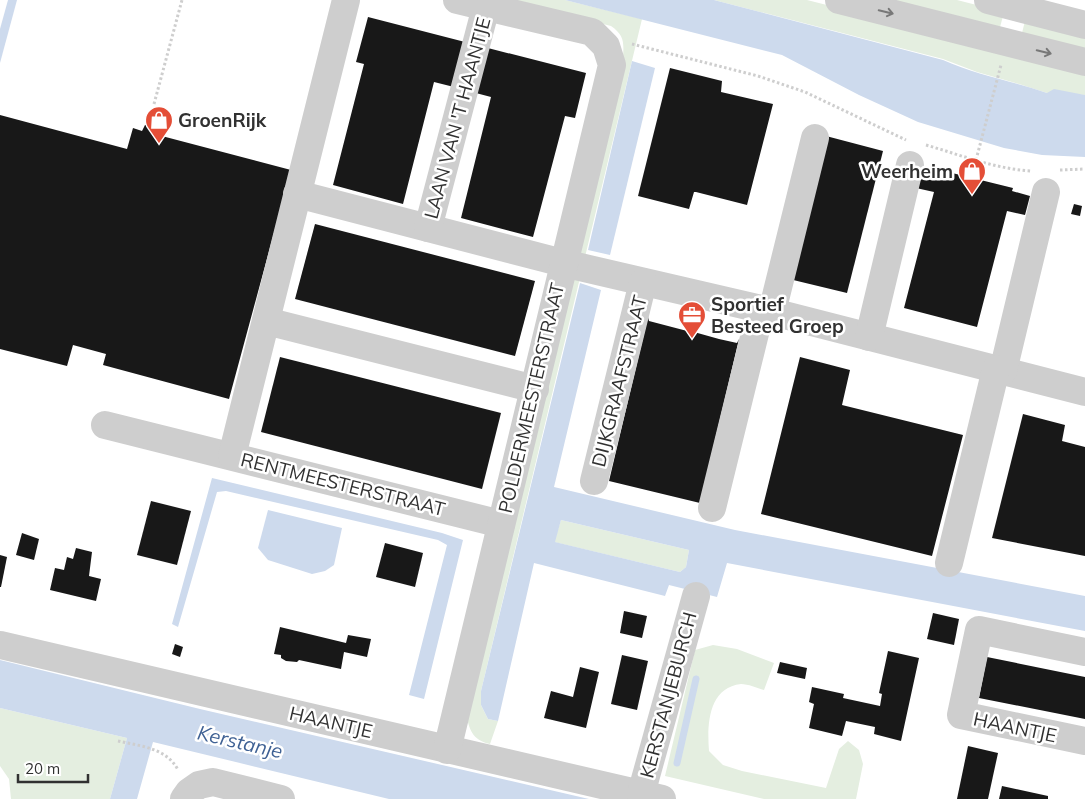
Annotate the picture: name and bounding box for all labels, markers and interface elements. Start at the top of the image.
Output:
one-way arrow [878,8,894,17]
street label: LAAN VAN 'T HAANTJE [419,15,495,221]
one-way arrow [1035,48,1051,57]
shop icon: GroenRijk [144,105,174,144]
place label: GroenRijk [178,108,267,132]
shop icon: Weerheim [957,156,987,195]
place label: Weerheim [861,159,953,183]
street label: POLDERMEESTERSTRAAT [493,280,569,515]
street label: DIJKGRAAFSTRAAT [586,292,652,469]
place label: Sportief Besteed Groep [711,292,844,338]
office icon: Sportief Besteed Groep [677,300,707,339]
street label: RENTMEESTERSTRAAT [238,447,448,521]
street label: KERSTANJEBURCH [634,609,702,781]
street label: HAANTJE [287,701,375,743]
street label: HAANTJE [971,706,1059,748]
water label: Kerstanje [195,720,285,763]
scale bar [18,752,88,784]
text: 20 m [25,759,60,778]

